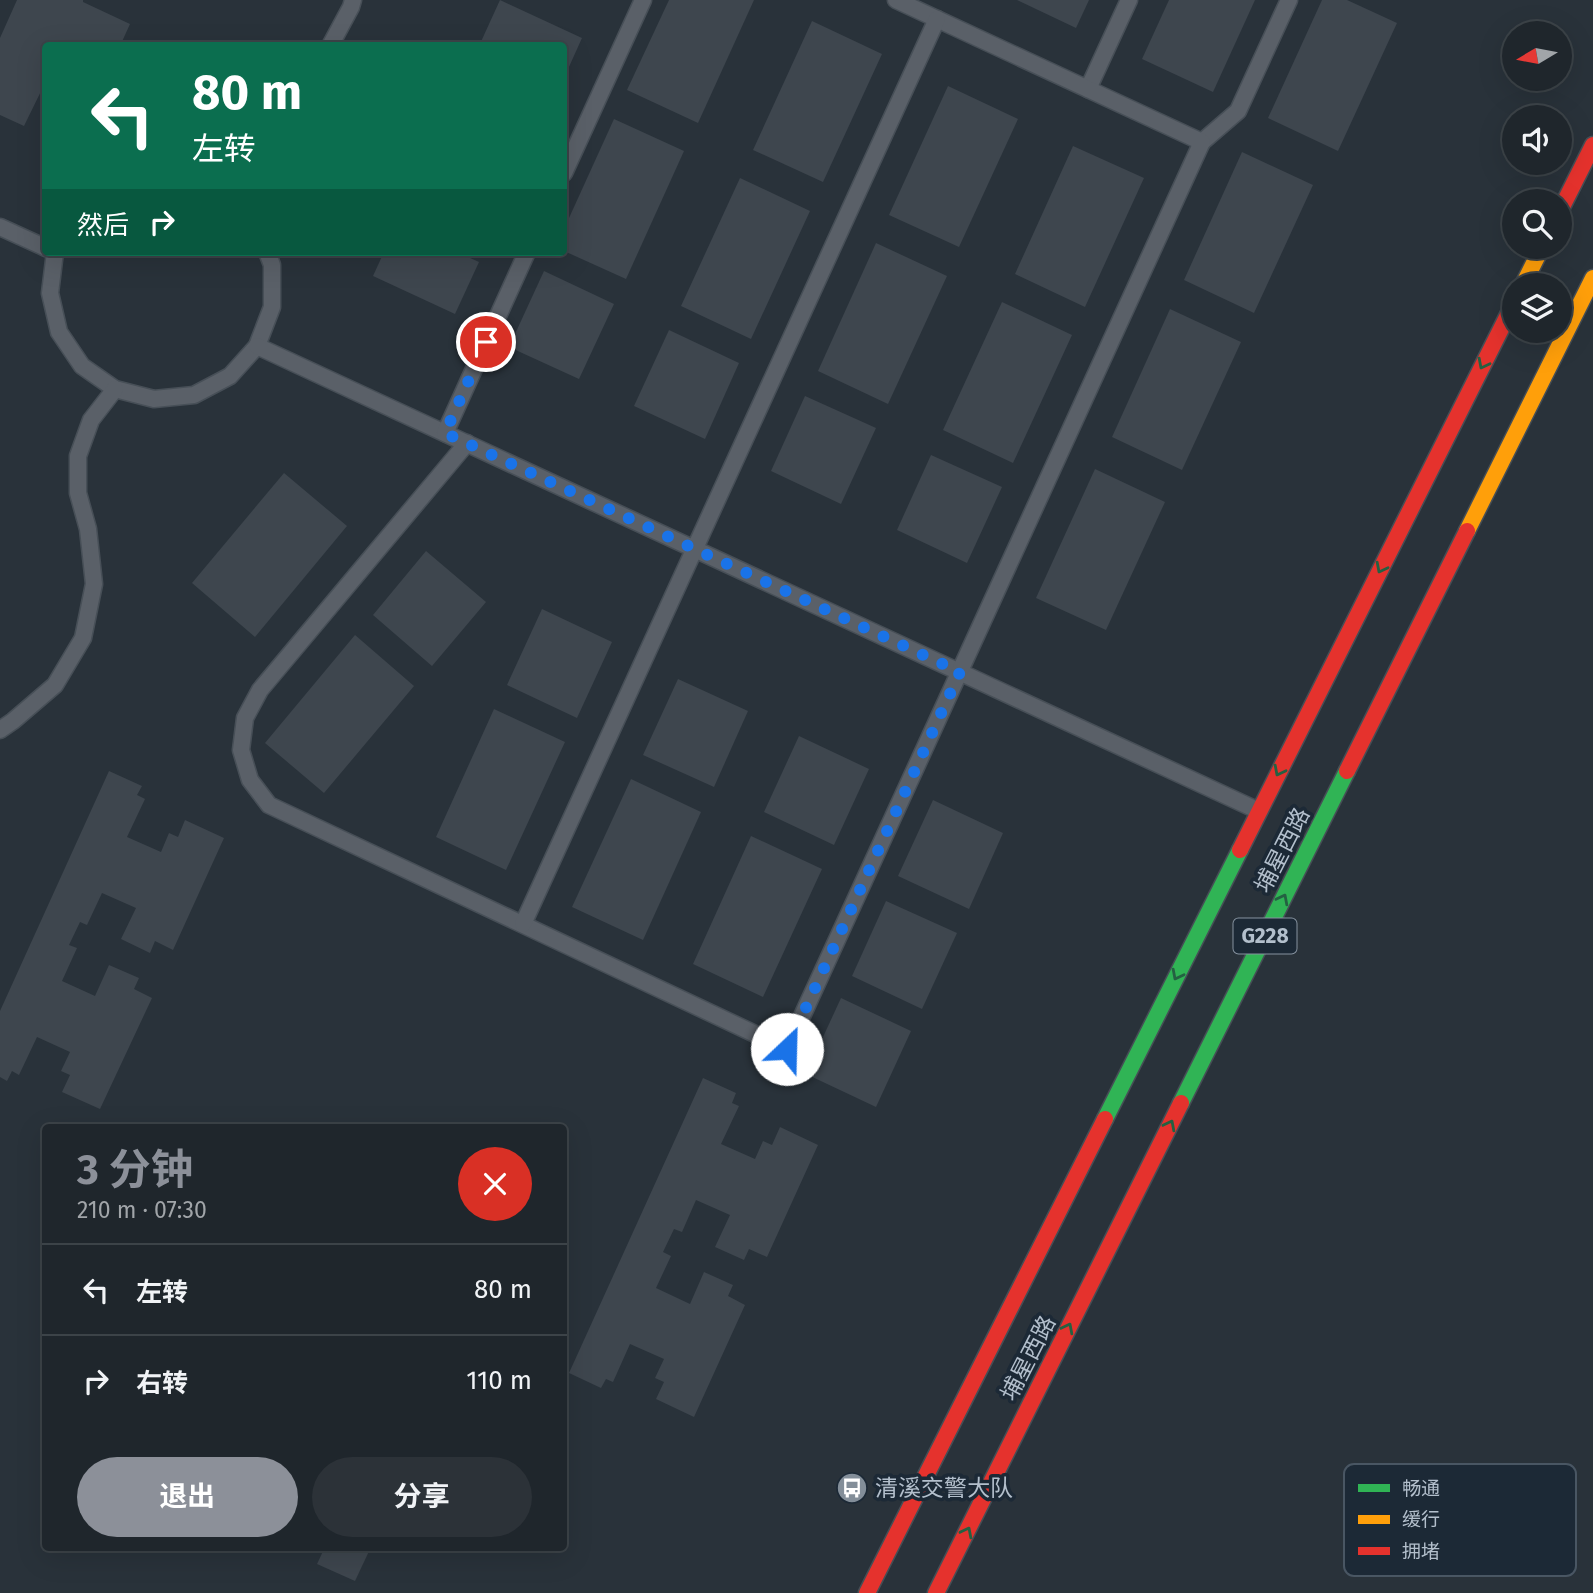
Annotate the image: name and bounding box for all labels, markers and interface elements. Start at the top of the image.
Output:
north arrow [1502,21,1572,91]
map controls [1502,21,1572,343]
text: 80 m [192,63,302,122]
icon: left [77,70,168,161]
button: sound [1502,105,1572,175]
text: 左转 [192,130,256,168]
button: search [1502,189,1572,259]
icon: right [143,203,181,241]
text: 然后 [77,210,129,241]
button: layers [1502,273,1572,343]
pin [456,312,516,372]
icon: arrive [467,323,505,361]
one-way arrow [1478,357,1492,370]
one-way arrow [1376,561,1390,573]
one-way arrow [1274,764,1288,776]
street label: 埔星西路 [1249,803,1315,897]
one-way arrow [1274,894,1288,907]
road number: G228 [1234,918,1296,954]
one-way arrow [1172,967,1186,980]
position arrow [750,1012,824,1086]
one-way arrow [1162,1120,1176,1132]
text: 3 分钟 [77,1145,193,1195]
button: close [458,1147,532,1221]
text: 210 m · 07:30 [77,1196,207,1224]
icon: left [77,1271,115,1309]
text: 80 m [474,1274,532,1305]
text: 左转 [136,1277,188,1308]
street label: 埔星西路 [995,1311,1061,1405]
one-way arrow [1060,1323,1074,1335]
icon: right [77,1362,115,1400]
text: 110 m [466,1365,532,1396]
text: 右转 [136,1368,188,1399]
button: 退出 [77,1457,298,1537]
button: 分享 [312,1457,532,1537]
legend [1344,1464,1576,1576]
bus stop icon: 清溪交警大队 [835,1471,869,1505]
place label: 清溪交警大队 [875,1474,1013,1502]
text: 畅通 [1402,1477,1440,1500]
text: 缓行 [1402,1508,1440,1531]
one-way arrow [958,1527,972,1539]
text: 拥堵 [1402,1540,1440,1563]

